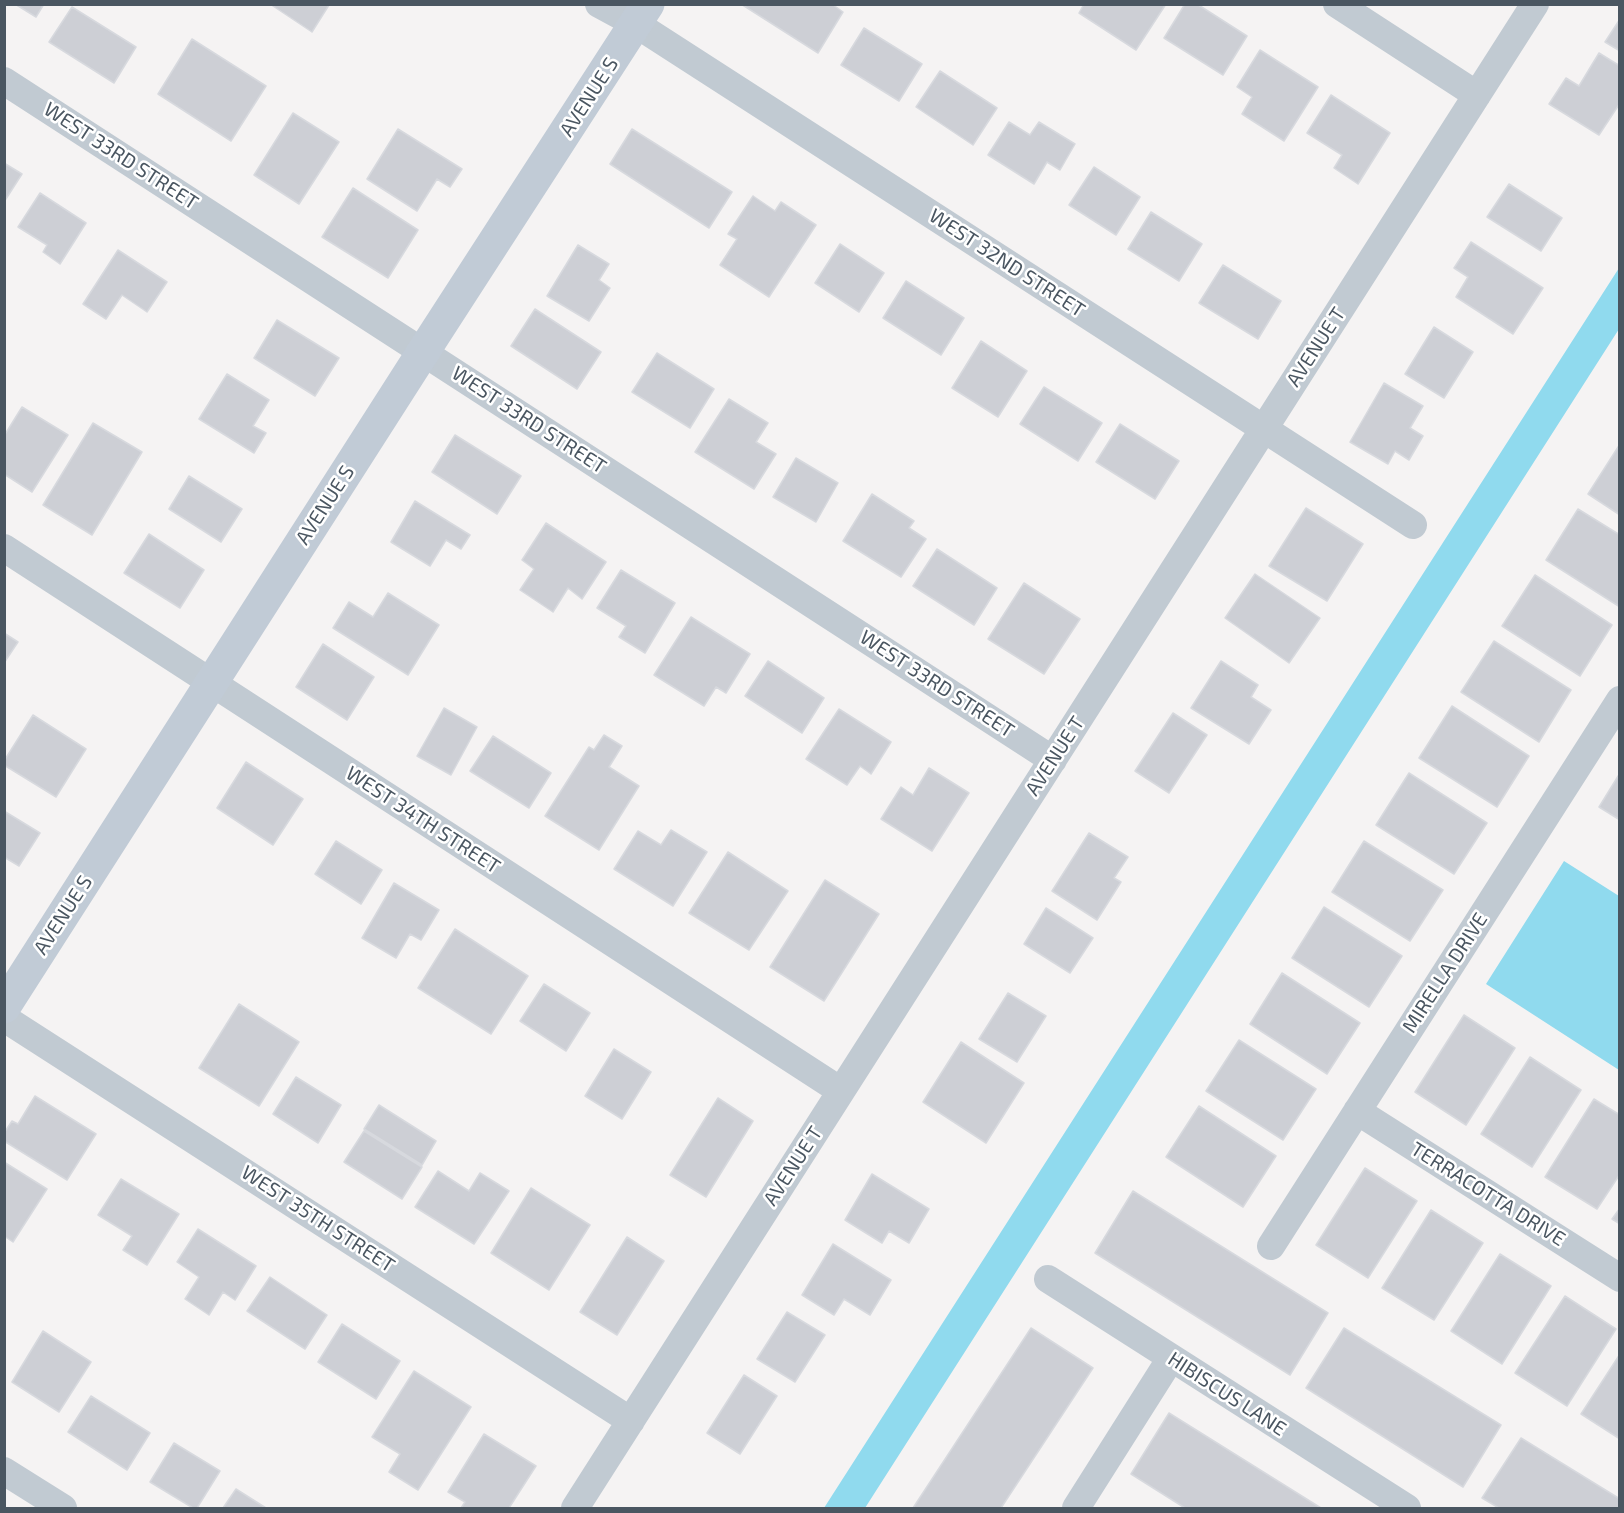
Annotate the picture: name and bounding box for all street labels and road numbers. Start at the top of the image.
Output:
street label: AVENUE S [555,53,623,141]
street label: WEST 33RD STREET [39,97,203,215]
street label: WEST 32ND STREET [925,204,1089,322]
street label: AVENUE T [1281,303,1351,391]
street label: WEST 33RD STREET [447,361,611,479]
street label: AVENUE S [291,461,359,549]
street label: WEST 33RD STREET [855,625,1019,743]
street label: AVENUE T [1020,712,1090,800]
street label: WEST 34TH STREET [341,761,505,879]
street label: AVENUE S [29,871,97,959]
street label: MIRELLA DRIVE [1397,909,1493,1037]
street label: AVENUE T [758,1122,828,1210]
street label: TERRACOTTA DRIVE [1406,1137,1570,1251]
street label: WEST 35TH STREET [237,1160,399,1278]
street label: HIBISCUS LANE [1163,1347,1291,1441]

